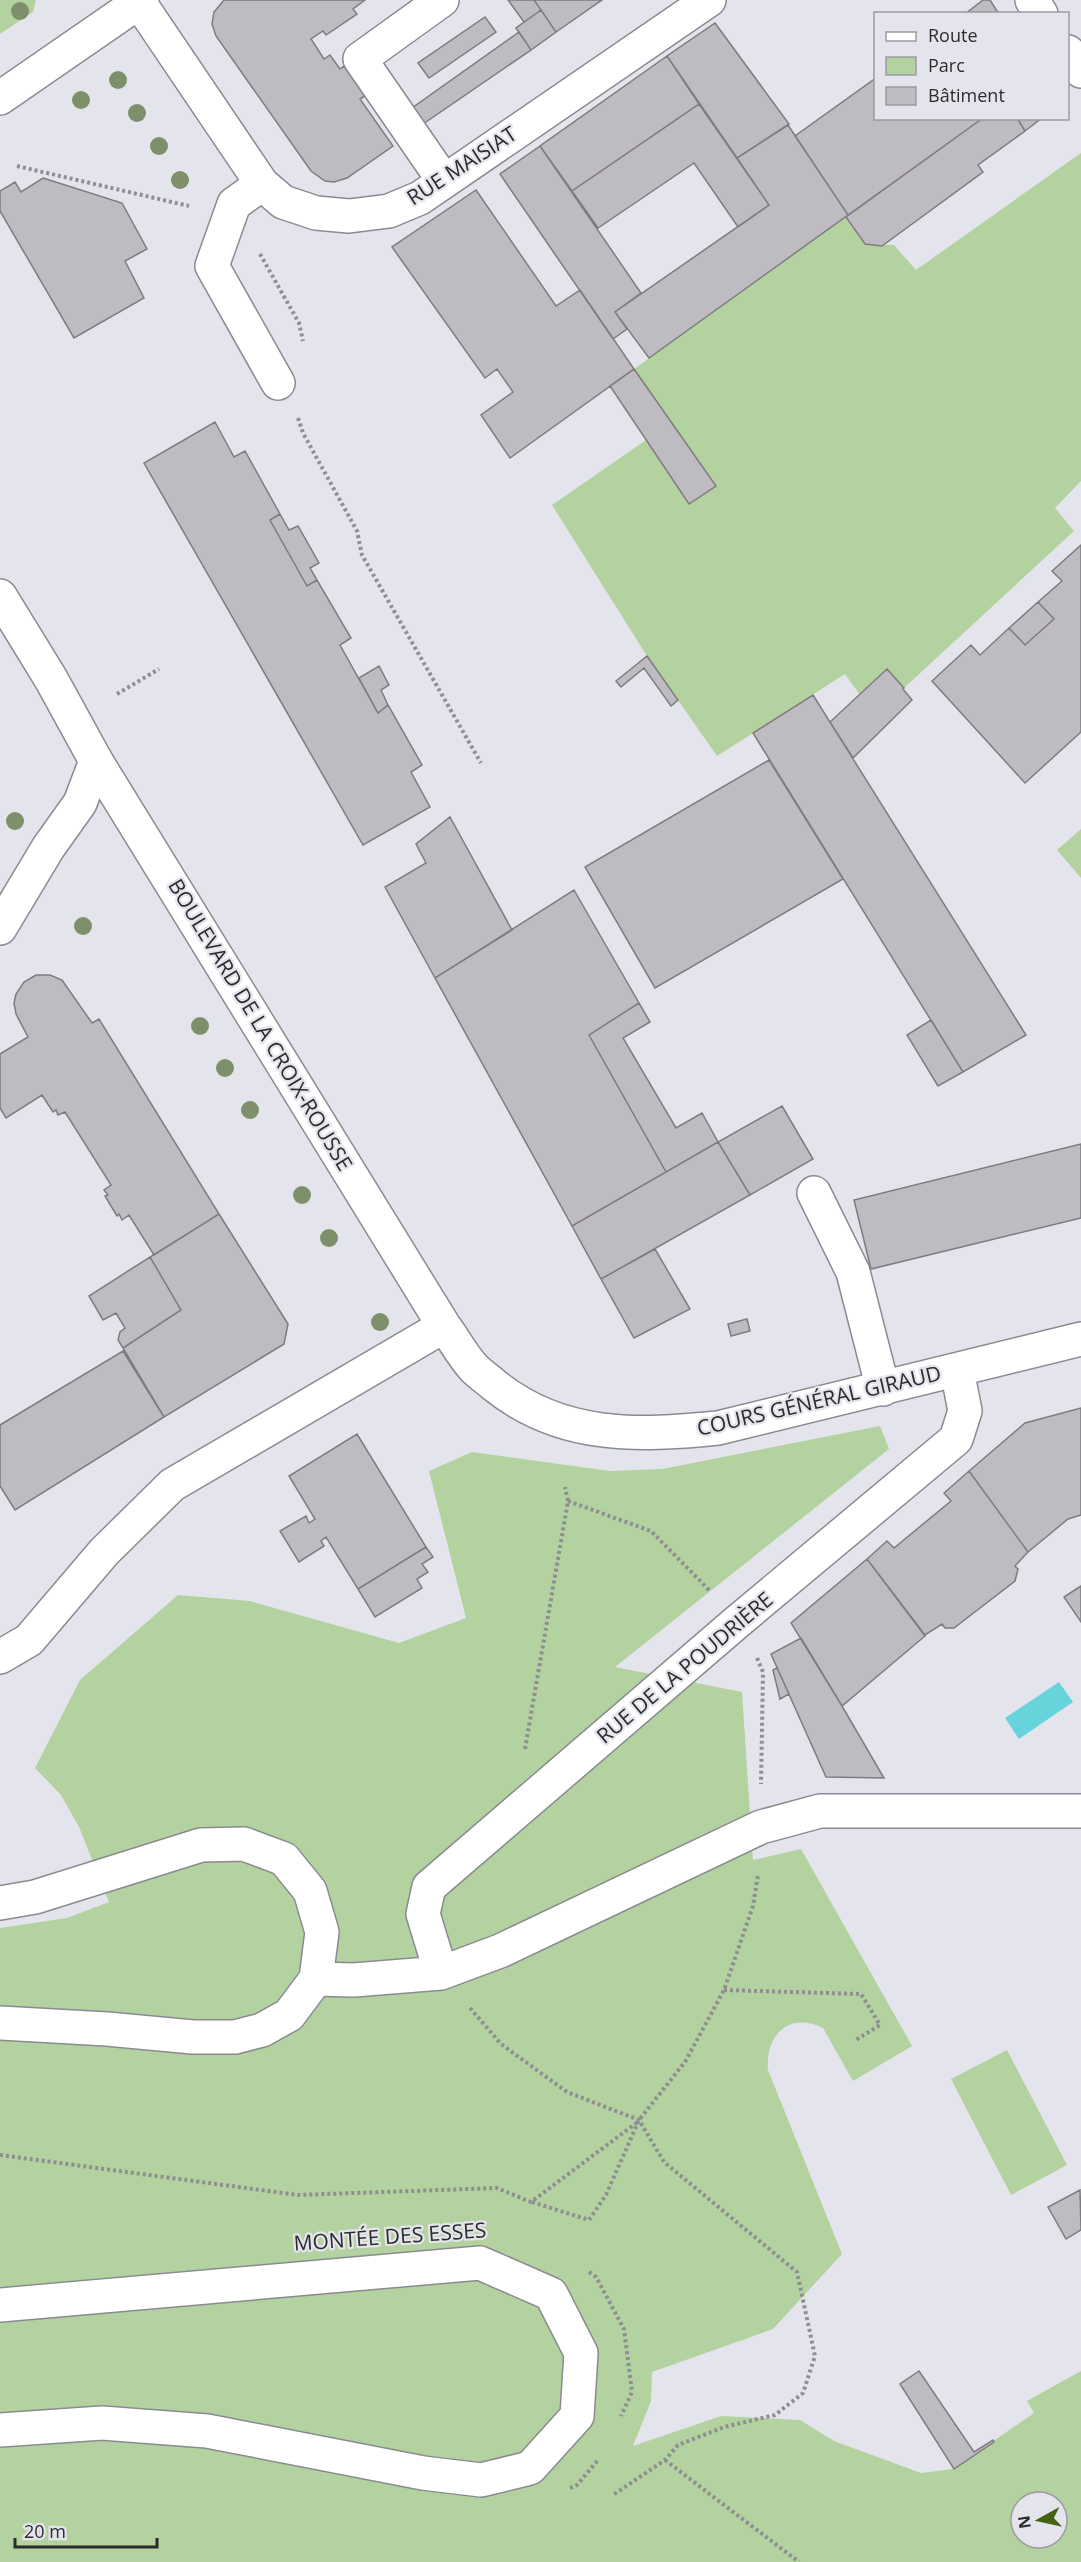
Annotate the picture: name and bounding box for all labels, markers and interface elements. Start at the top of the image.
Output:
legend [874,12,1069,120]
text: Route [928,23,978,47]
text: Parc [928,53,965,77]
text: Bâtiment [928,83,1005,107]
street label: RUE MAISIAT [401,119,522,211]
street label: BOULEVARD DE LA CROIX-ROUSSE [162,873,359,1176]
street label: COURS GÉNÉRAL GIRAUD [694,1358,944,1442]
street label: RUE DE LA POUDRIÈRE [590,1585,778,1749]
street label: MONTÉE DES ESSES [293,2215,487,2257]
north arrow [1009,2490,1069,2550]
scale bar [15,2511,158,2549]
text: N [1012,2514,1036,2530]
text: 20 m [24,2519,66,2543]

